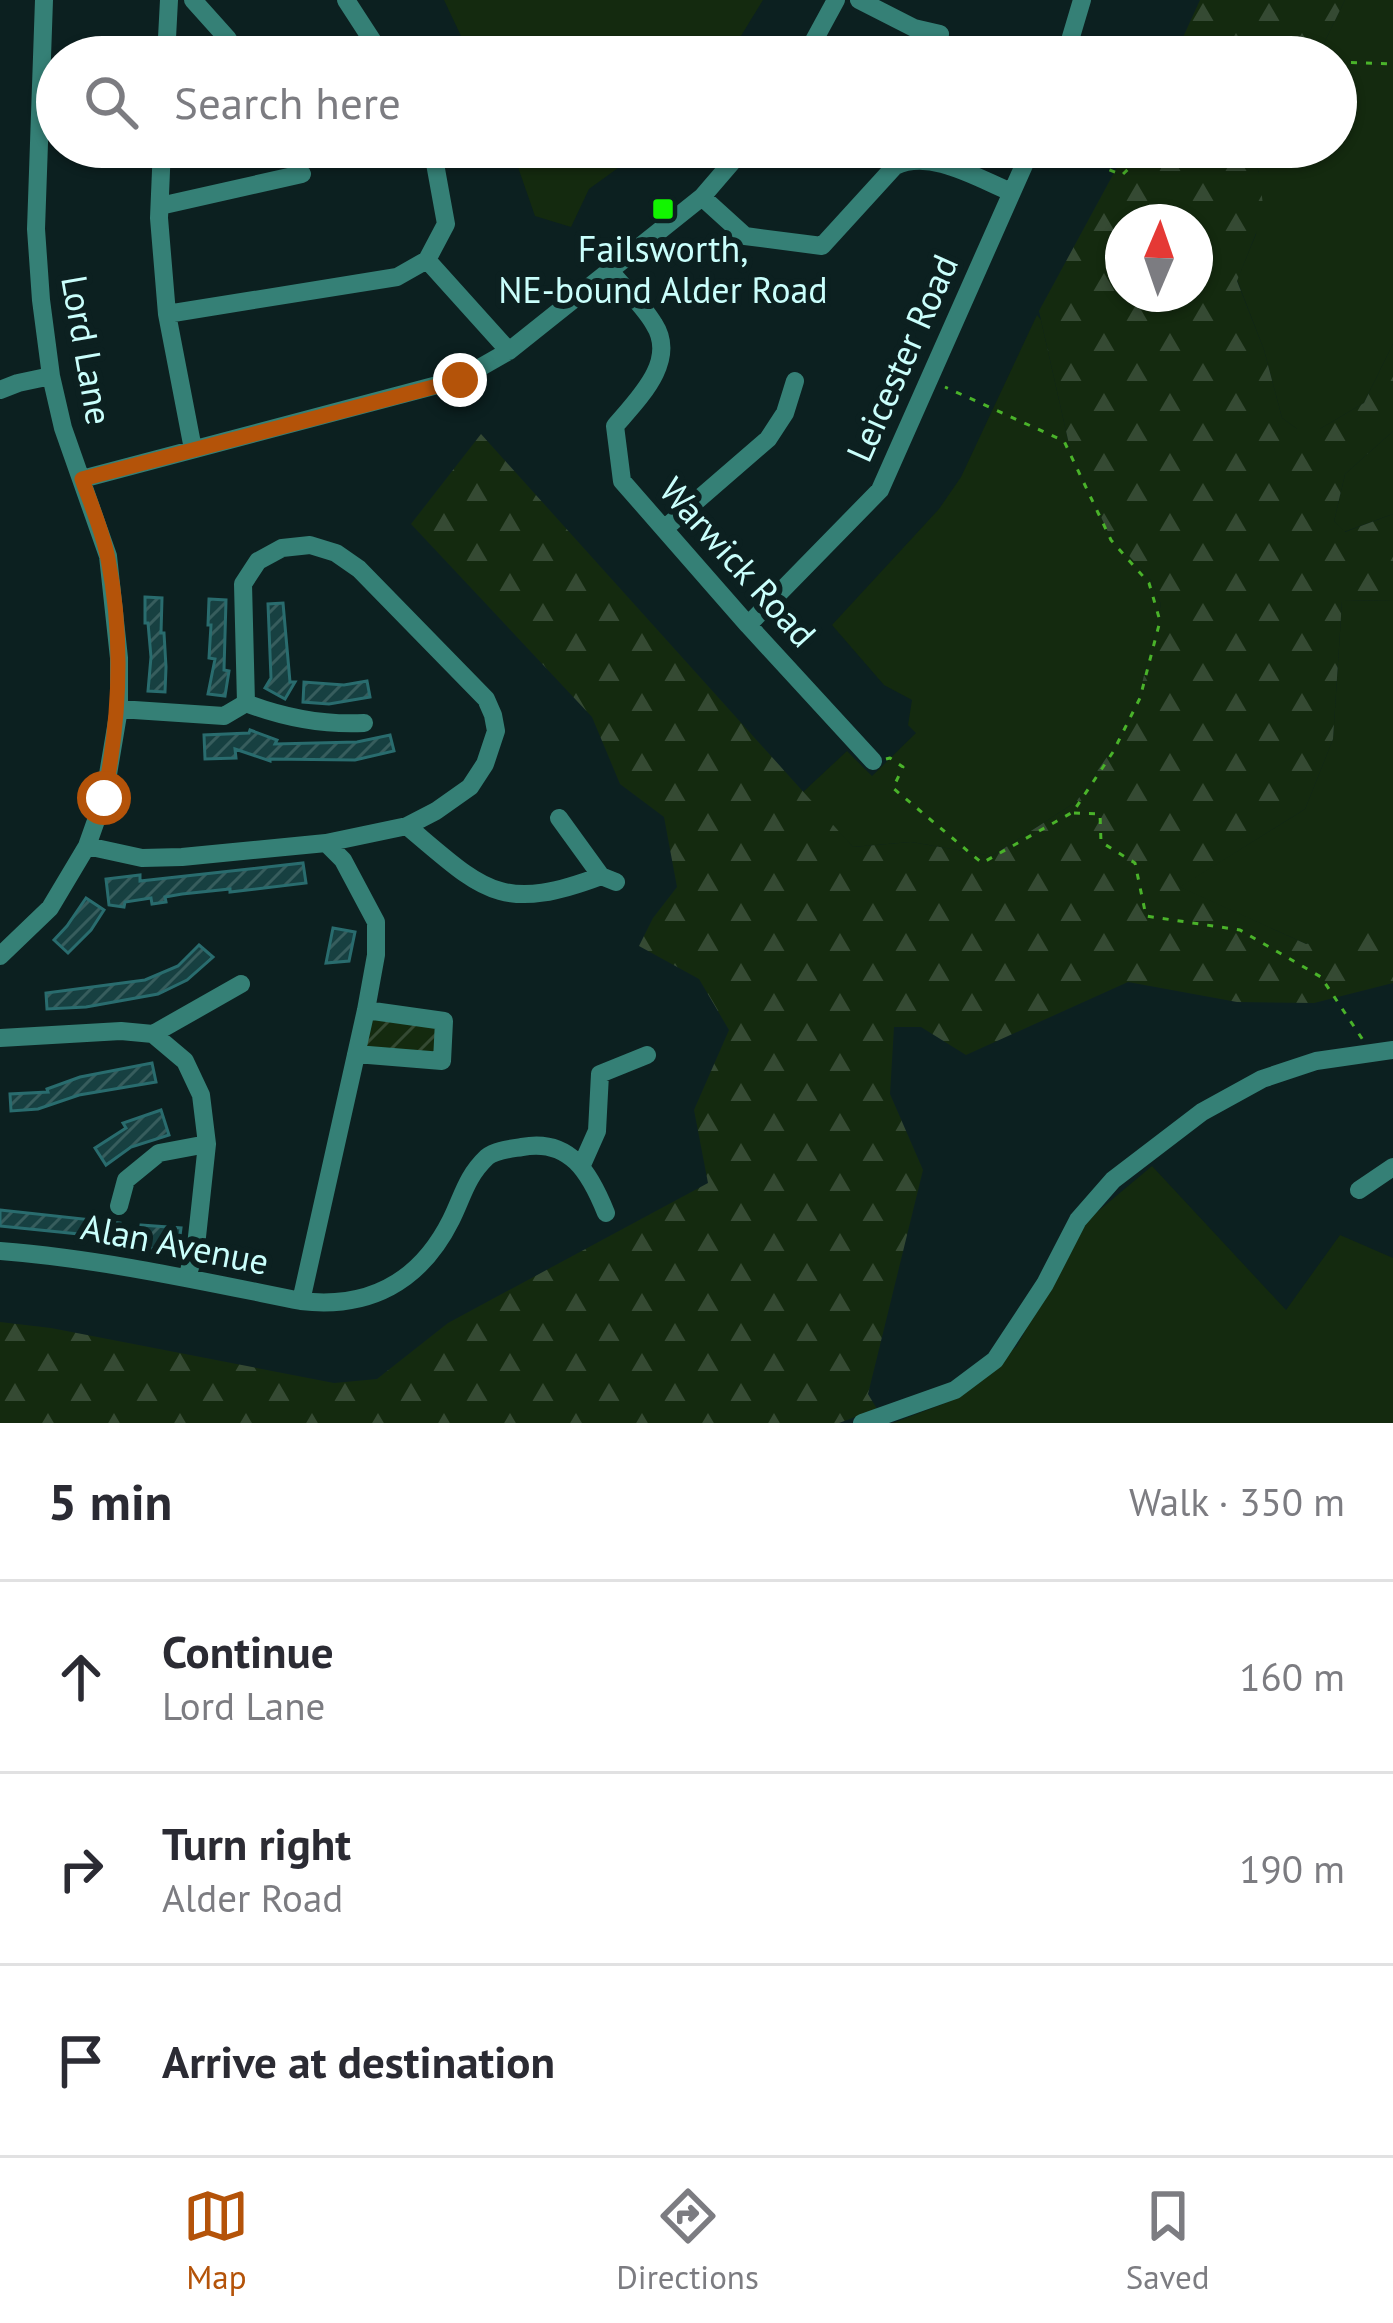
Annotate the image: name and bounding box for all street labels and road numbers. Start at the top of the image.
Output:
street label: Leicester Road [835,247,968,469]
street label: Lord Lane [51,272,124,428]
street label: Warwick Road [650,467,827,656]
street label: Alan Avenue [77,1202,273,1285]

